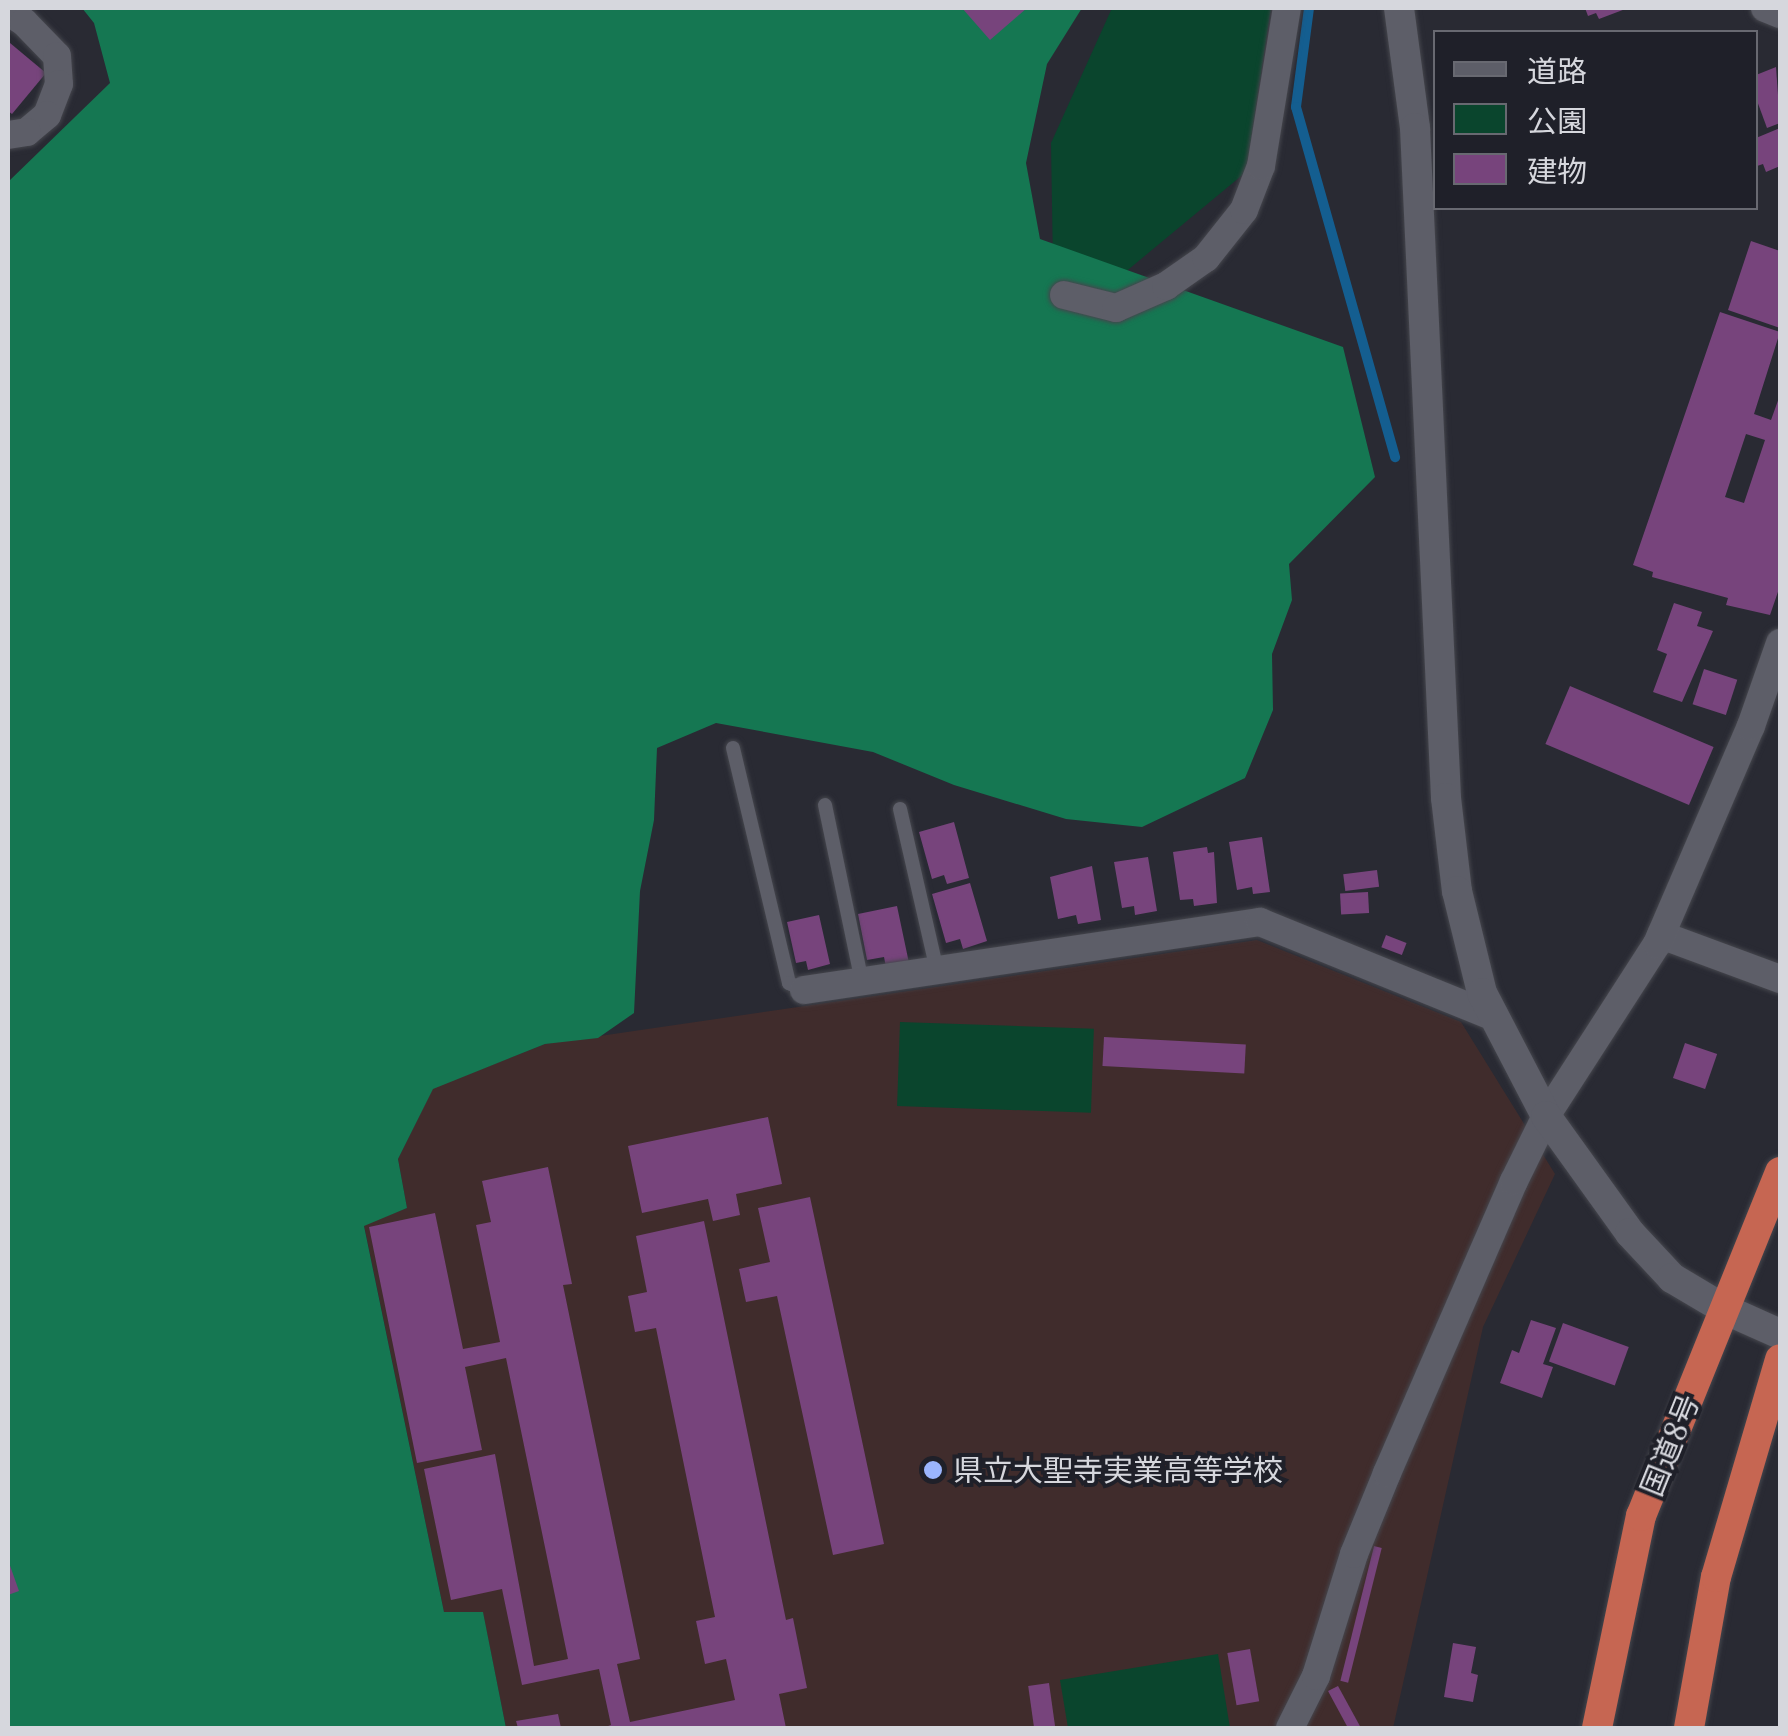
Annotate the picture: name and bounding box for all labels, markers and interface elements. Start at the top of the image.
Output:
legend [1433,30,1758,210]
text: 道路 [1527,52,1587,90]
text: 公園 [1527,102,1587,140]
text: 建物 [1527,152,1587,190]
street label: 国道8号 [1633,1389,1707,1501]
place label: 県立大聖寺実業高等学校 [953,1452,1283,1488]
marker: 県立大聖寺実業高等学校 [922,1459,944,1481]

